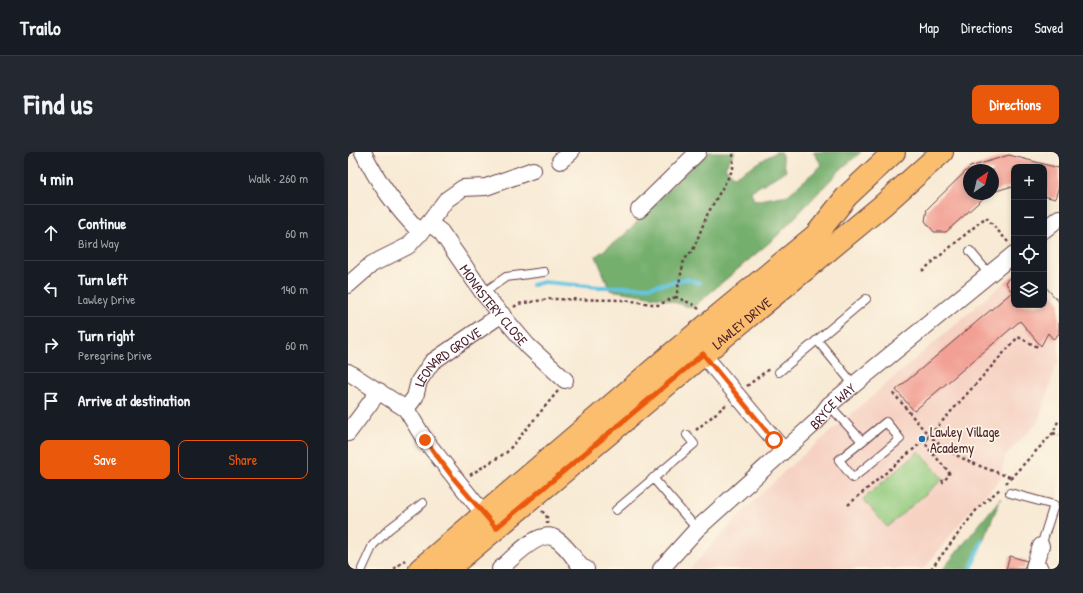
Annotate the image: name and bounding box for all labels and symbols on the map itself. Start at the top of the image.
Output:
north arrow [963,164,999,200]
street label: MONASTERY CLOSE [456,260,533,349]
street label: LAWLEY DRIVE [707,292,775,353]
street label: LEONARD GROVE [409,322,484,388]
street label: BRYCE WAY [805,378,860,433]
place label: Lawley Village Academy [930,422,1000,458]
route end [416,431,434,449]
route start [765,431,783,449]
marker: Lawley Village Academy [917,434,927,444]

